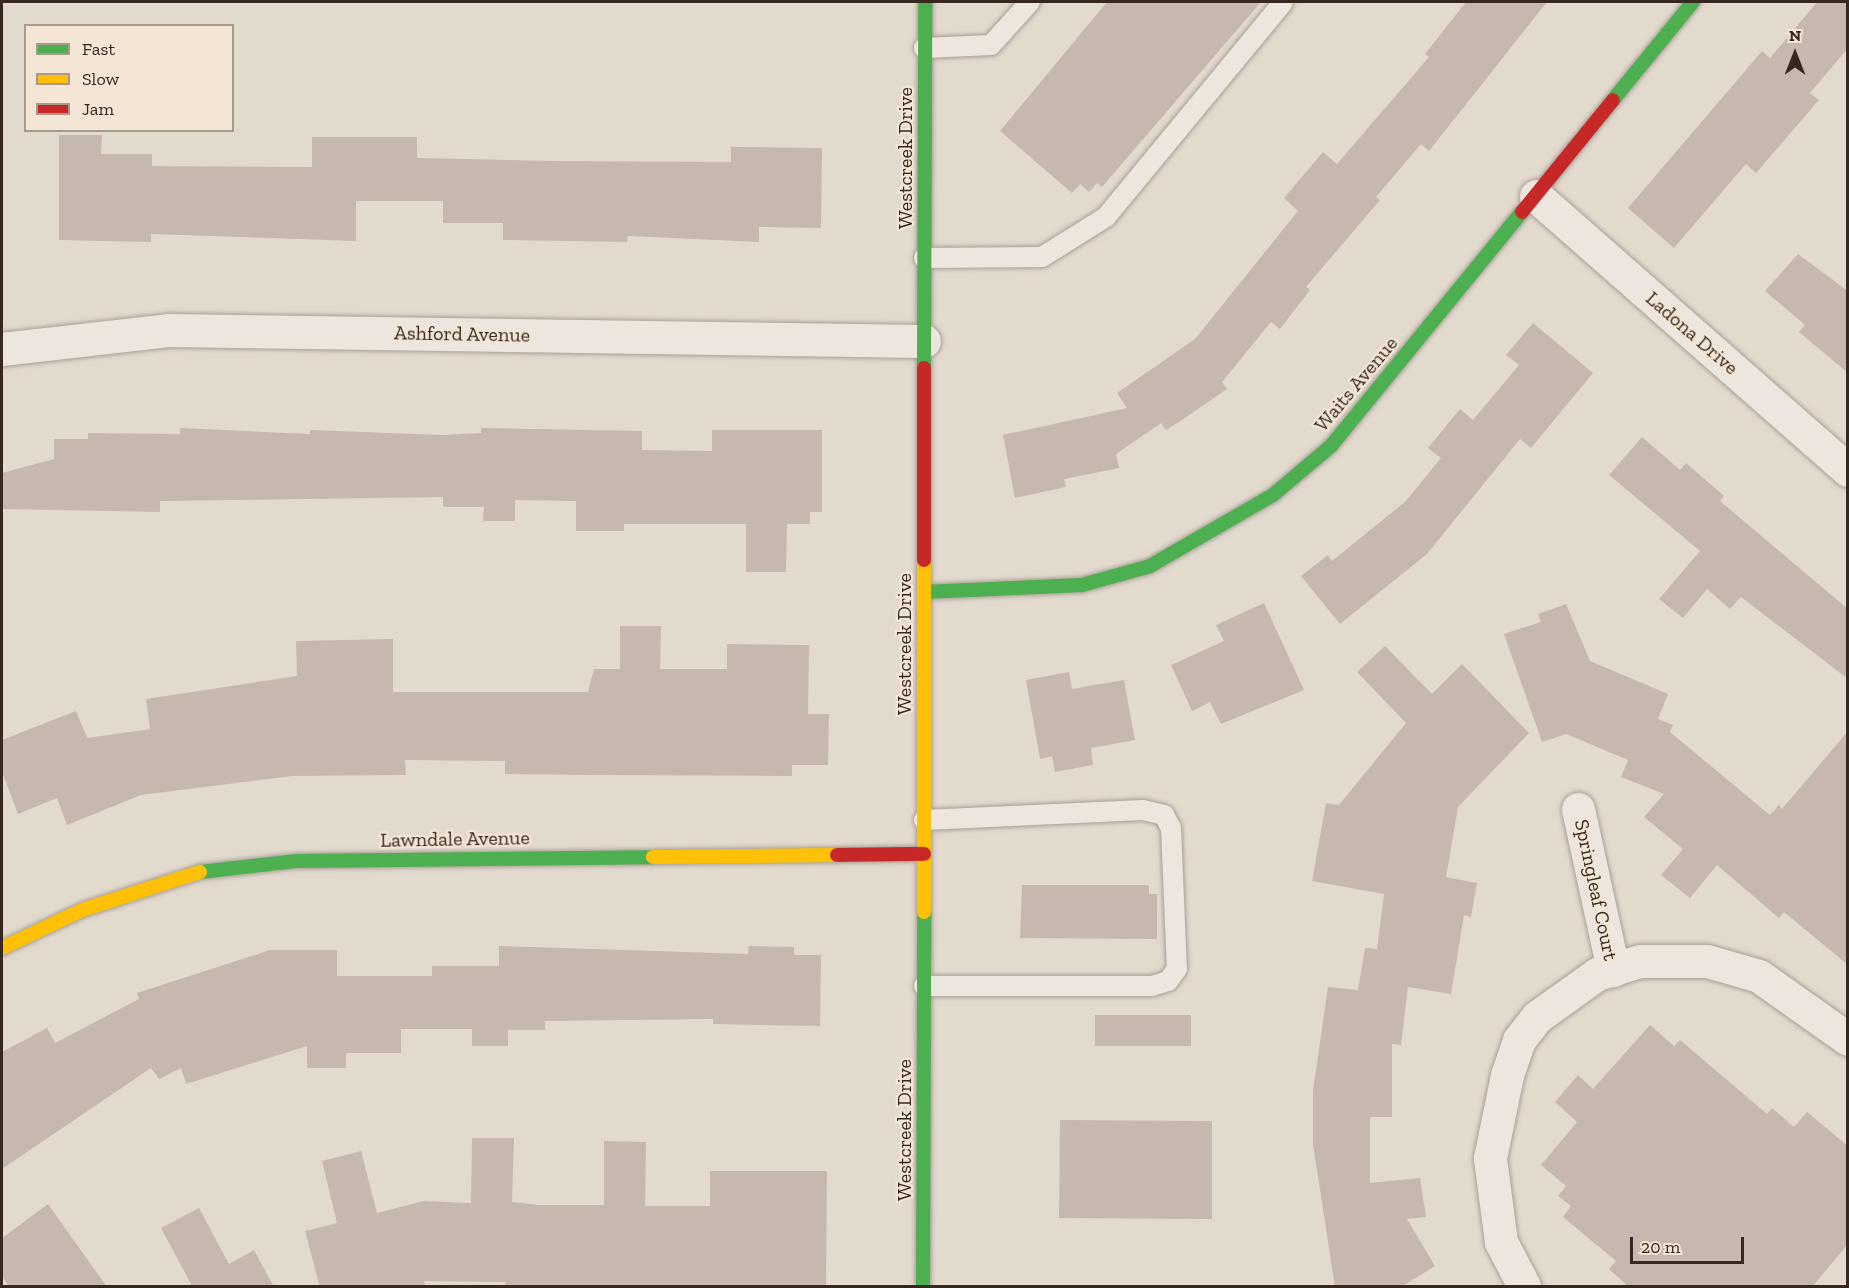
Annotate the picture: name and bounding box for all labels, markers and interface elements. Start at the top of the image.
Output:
legend [24,24,234,132]
north arrow [1765,24,1825,84]
text: N [1789,26,1801,45]
text: Fast [82,38,115,60]
text: Slow [82,68,119,90]
street label: Westcreek Drive [893,87,917,229]
text: Jam [82,98,114,120]
street label: Ladona Drive [1641,286,1743,380]
street label: Ashford Avenue [393,321,531,347]
street label: Waits Avenue [1309,331,1403,437]
street label: Westcreek Drive [892,573,916,715]
street label: Springleaf Court [1569,817,1623,963]
street label: Lawndale Avenue [380,826,530,852]
street label: Westcreek Drive [892,1059,916,1201]
scale bar [1633,1225,1747,1263]
text: 20 m [1641,1236,1680,1258]

